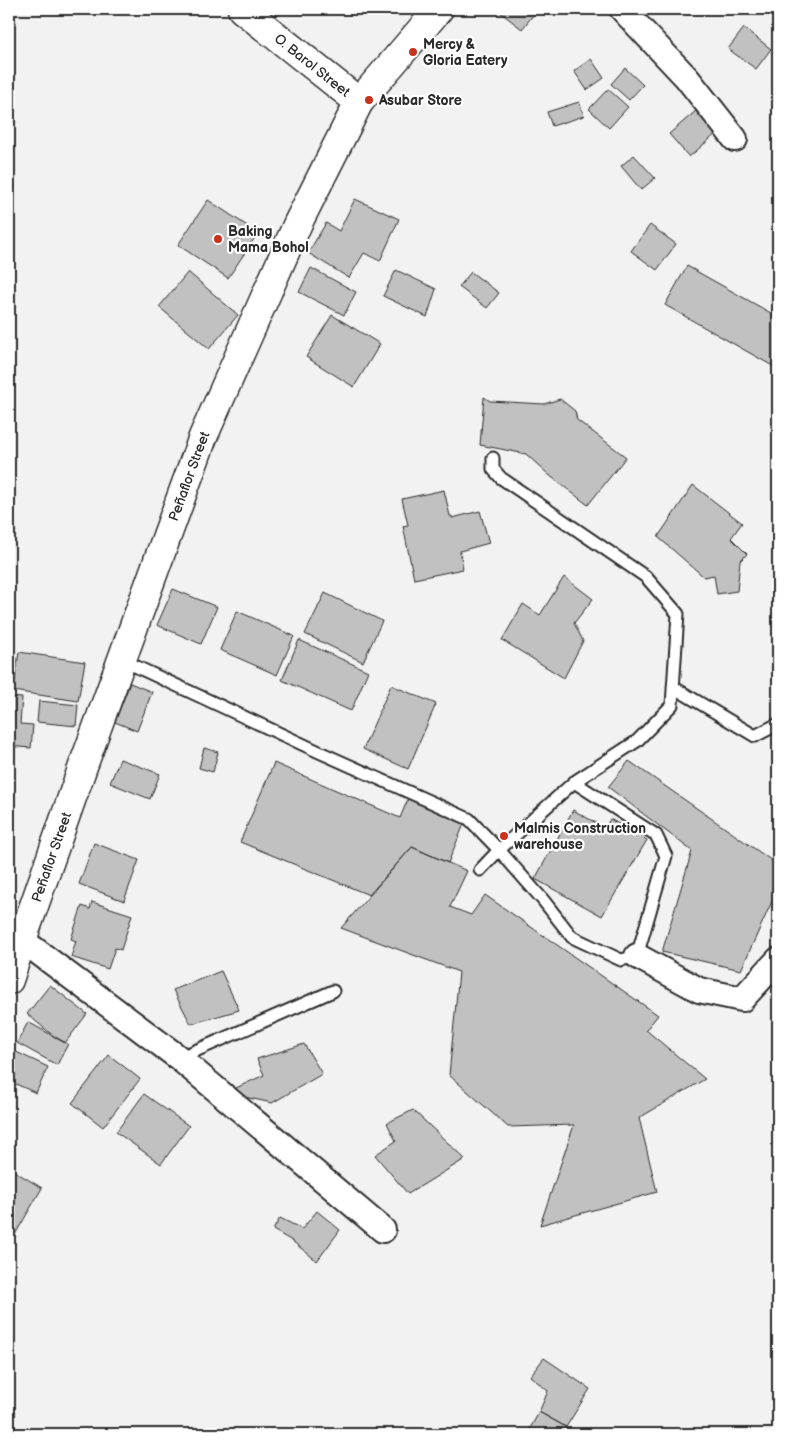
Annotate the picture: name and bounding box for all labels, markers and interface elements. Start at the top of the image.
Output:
street label: O. Barol Street [271,30,354,101]
place label: Mercy & Gloria Eatery [423,36,508,69]
marker: Mercy & Gloria Eatery [407,46,419,58]
place label: Asubar Store [378,92,462,109]
marker: Asubar Store [363,94,375,106]
place label: Baking Mama Bohol [228,223,309,256]
marker: Baking Mama Bohol [212,233,224,245]
street label: Peñaflor Street [165,428,214,523]
street label: Peñaflor Street [28,809,75,904]
place label: Malmis Construction warehouse [514,820,646,853]
marker: Malmis Construction warehouse [498,830,510,842]

